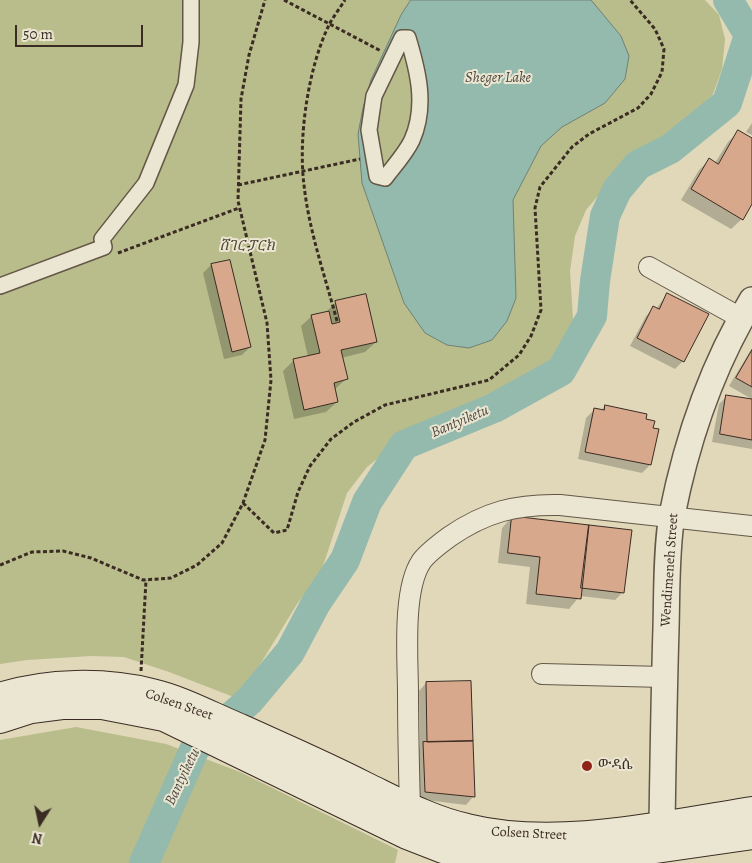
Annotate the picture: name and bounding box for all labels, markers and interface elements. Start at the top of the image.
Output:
scale bar [18,15,145,47]
text: 50 m [23,24,53,44]
water label: Sheger Lake [465,69,531,87]
park label: ሸገር ፓርክ [219,239,275,255]
water label: Bantyiketu [428,402,492,442]
street label: Wendimeneh Street [658,513,682,627]
street label: Colsen Steet [143,686,215,724]
water label: Bantyiketu [162,746,204,808]
place label: ውዳሴ [598,758,633,774]
marker: ውዳሴ [580,759,594,773]
north arrow [15,798,65,848]
street label: Colsen Street [491,824,567,844]
text: N [31,828,44,849]

